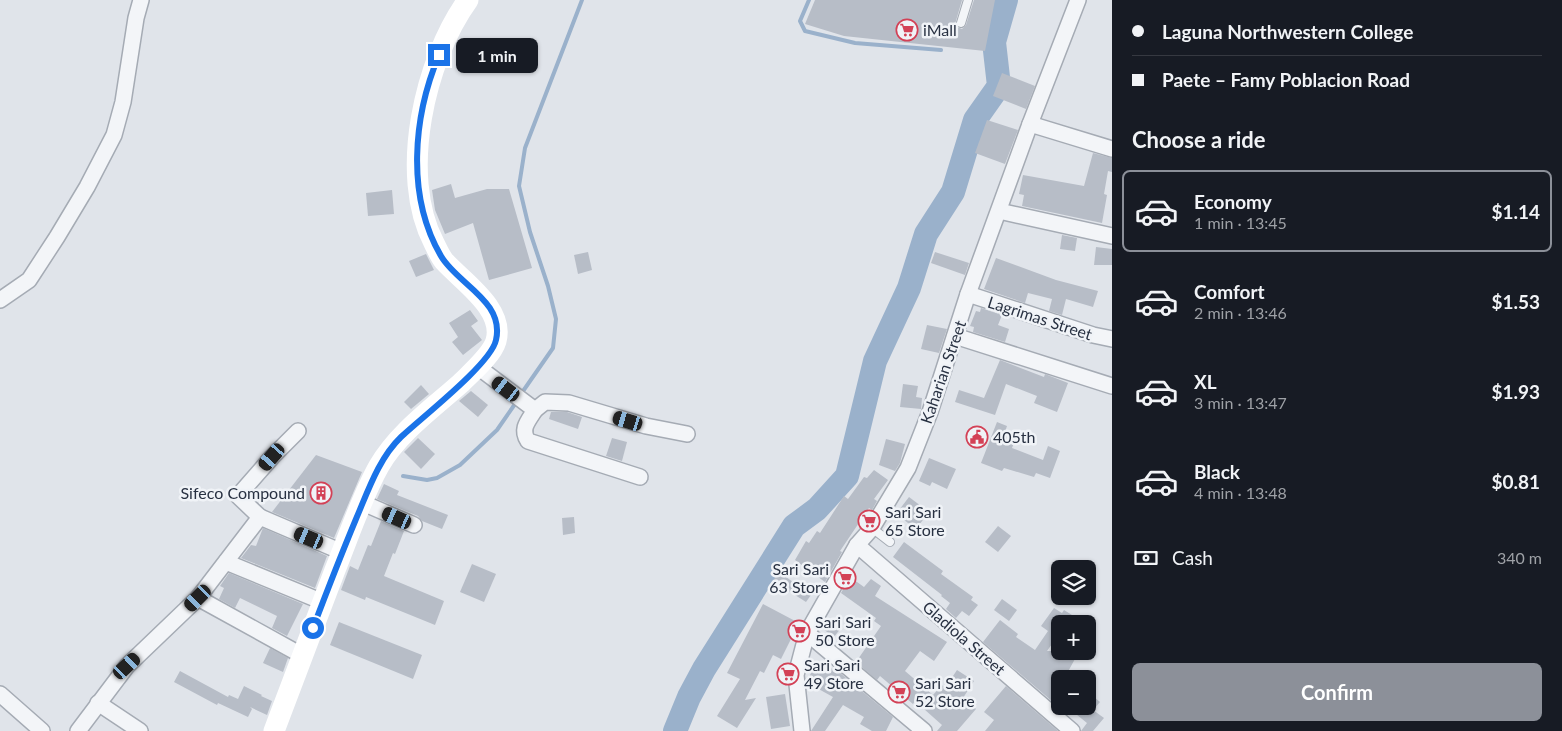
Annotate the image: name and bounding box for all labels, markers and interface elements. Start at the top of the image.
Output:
supermarket icon: iMall [895,18,919,42]
place label: iMall [923,20,957,39]
text: Laguna Northwestern College [1162,20,1413,43]
callout: 1 min [456,38,539,72]
route end [428,44,450,66]
text: 1 min [477,46,517,65]
text: Paete – Famy Poblacion Road [1162,68,1410,91]
text: Choose a ride [1132,126,1266,153]
icon: car [1134,189,1179,234]
text: Economy [1194,190,1272,213]
text: $1.14 [1491,200,1540,223]
text: 1 min · 13:45 [1194,213,1287,232]
icon: car [1134,279,1179,324]
text: Comfort [1194,280,1265,303]
text: $1.53 [1491,290,1540,313]
street label: Lagrimas Street [986,292,1095,343]
text: 2 min · 13:46 [1194,303,1287,322]
street label: Kaharian Street [916,317,969,426]
icon: car [1134,369,1179,414]
text: XL [1194,370,1217,393]
car [489,374,522,404]
text: $1.93 [1491,380,1540,403]
text: 3 min · 13:47 [1194,393,1287,412]
car [611,409,644,433]
public building icon: 405th [965,425,989,449]
place label: 405th [993,427,1036,446]
car [256,441,287,473]
icon: car [1134,459,1179,504]
text: Black [1194,460,1240,483]
text: $0.81 [1491,470,1540,493]
building icon: Sifeco Compound [309,481,333,505]
place label: Sifeco Compound [180,483,305,502]
text: 4 min · 13:48 [1194,483,1287,502]
place label: Sari Sari 65 Store [885,502,945,539]
car [380,505,413,531]
supermarket icon: Sari Sari 65 Store [857,509,881,533]
car [292,525,325,551]
icon: cash [1132,544,1160,572]
text: Cash [1172,546,1213,569]
text: 340 m [1497,548,1542,567]
place label: Sari Sari 63 Store [769,559,829,596]
map controls [1051,560,1096,715]
button: layers [1051,560,1096,605]
supermarket icon: Sari Sari 63 Store [833,566,857,590]
car [182,582,213,614]
street label: Gladiola Street [919,597,1010,679]
place label: Sari Sari 50 Store [815,612,875,649]
button: + [1051,615,1096,660]
route start [302,617,324,639]
supermarket icon: Sari Sari 50 Store [787,619,811,643]
car [110,650,143,682]
place label: Sari Sari 49 Store [804,655,864,692]
supermarket icon: Sari Sari 49 Store [776,662,800,686]
button: Confirm [1132,663,1542,721]
button: − [1051,670,1096,715]
place label: Sari Sari 52 Store [915,673,975,710]
supermarket icon: Sari Sari 52 Store [887,680,911,704]

